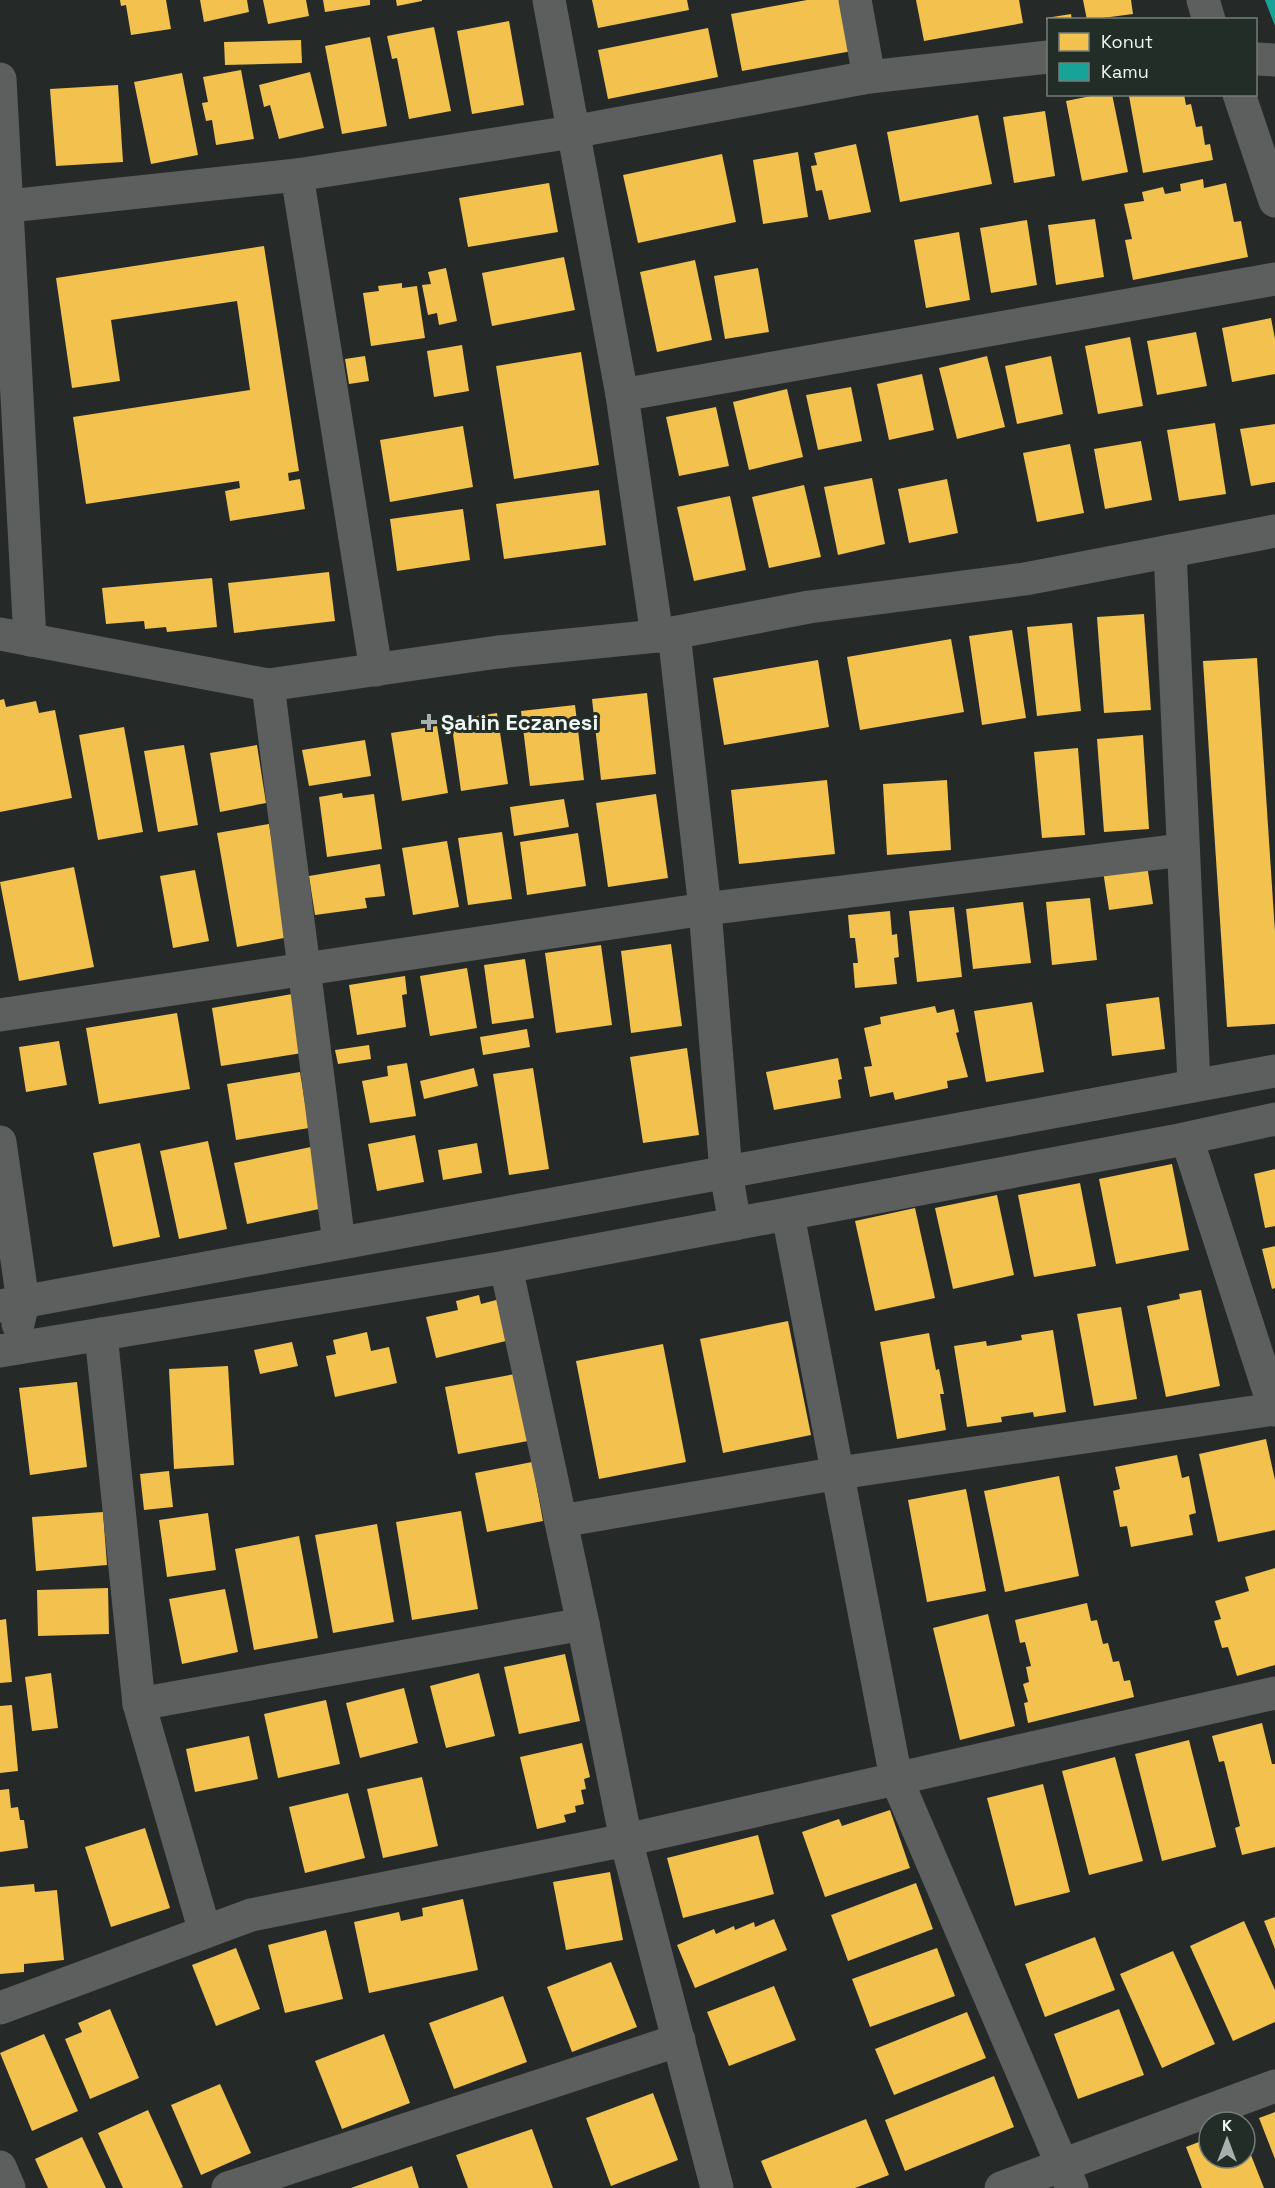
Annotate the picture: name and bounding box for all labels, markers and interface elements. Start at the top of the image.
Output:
legend [1047,18,1257,96]
text: Konut [1101,30,1153,53]
text: Kamu [1101,60,1149,83]
place label: Şahin Eczanesi [441,708,598,736]
marker: Şahin Eczanesi [422,715,436,729]
north arrow [1197,2110,1257,2170]
text: K [1222,2115,1232,2136]

